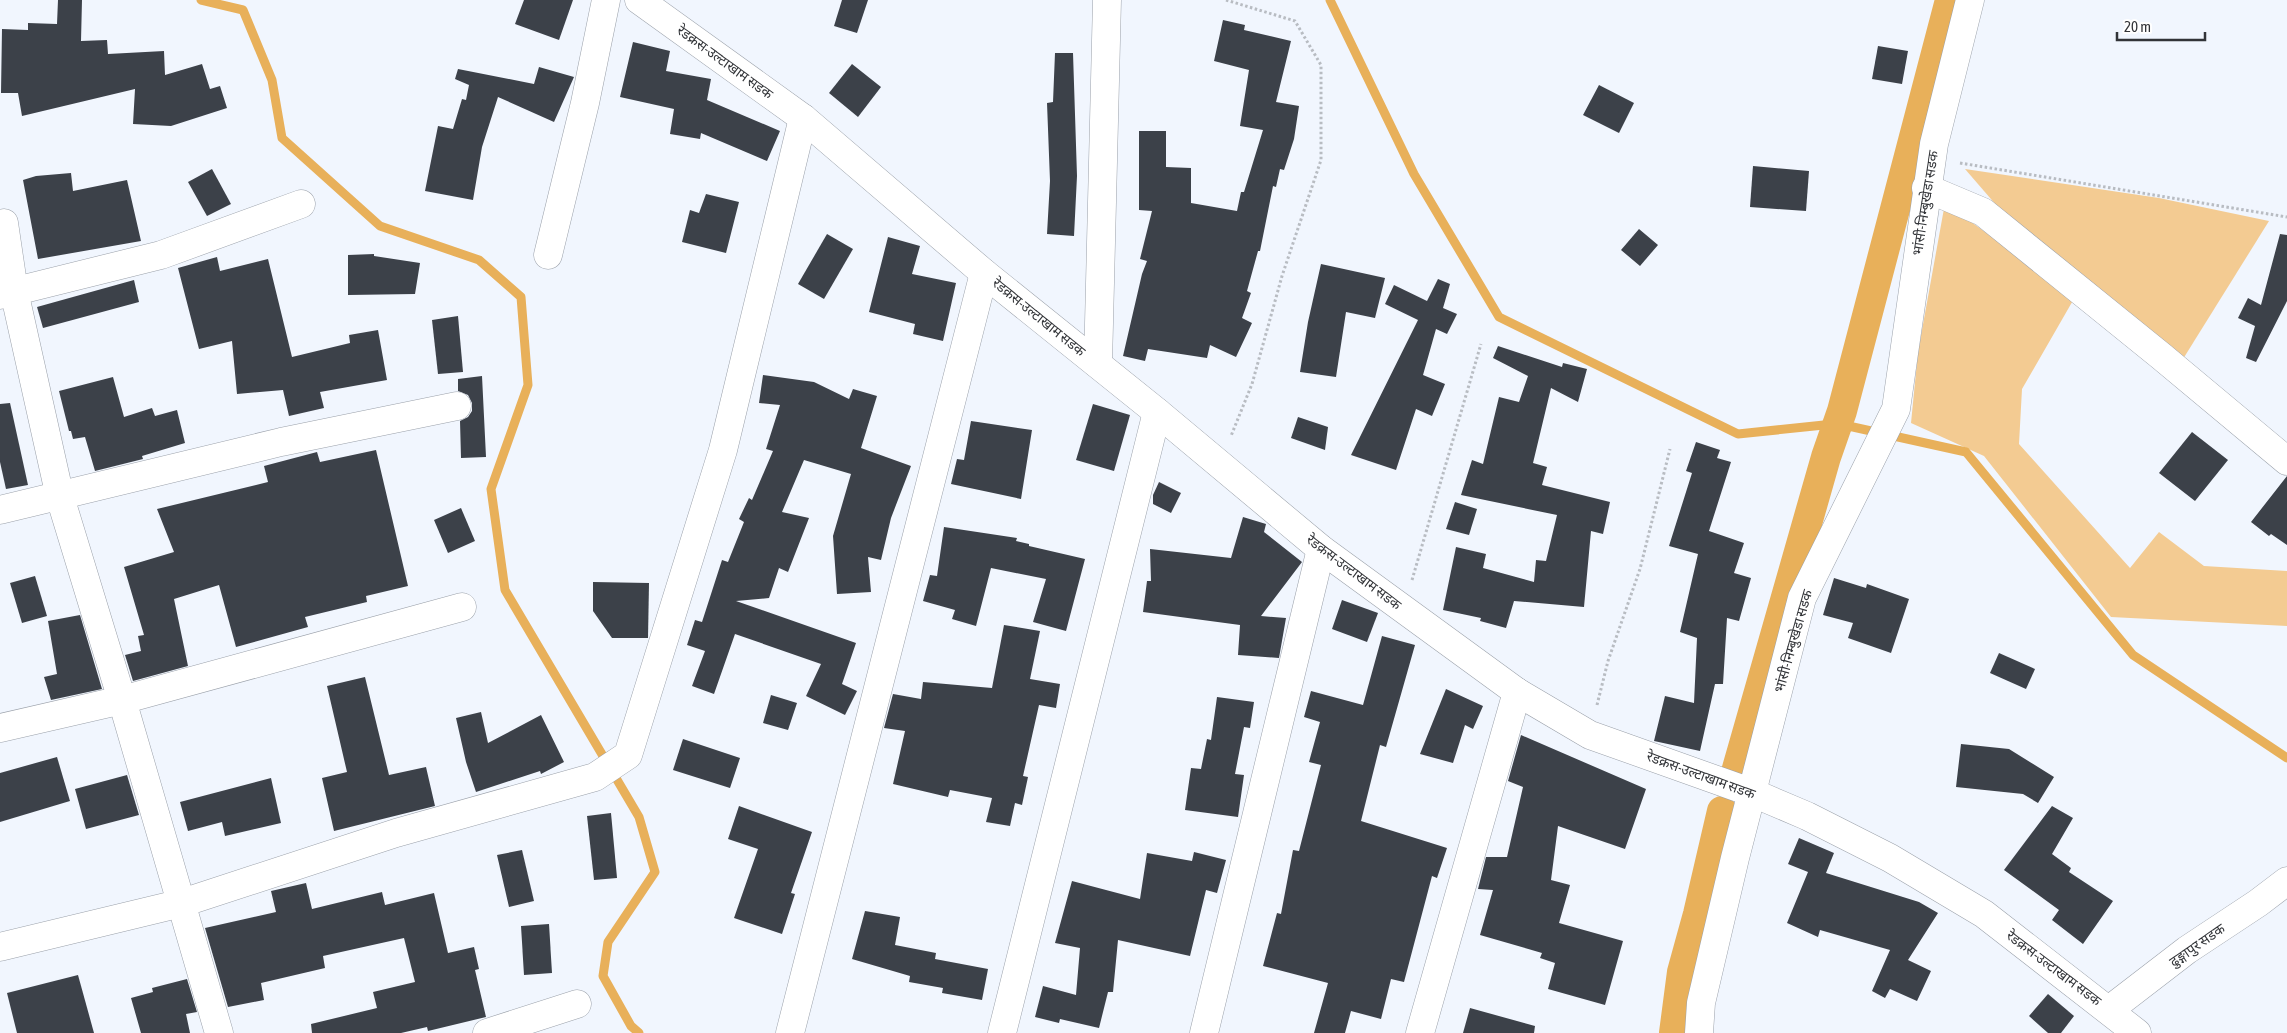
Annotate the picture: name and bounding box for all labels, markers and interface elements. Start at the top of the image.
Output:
scale bar [2117,10,2204,42]
text: 20 m [2124,18,2151,35]
street label: रेडक्रस-उल्टाखाम सडक [674,21,777,102]
street label: भांसी-निम्बुखेडा सडक [1908,149,1943,257]
street label: रेडक्रस-उल्टाखाम सडक [989,274,1089,359]
street label: रेडक्रस-उल्टाखाम सडक [1303,530,1405,613]
street label: भांसी-निम्बुखेडा सडक [1770,587,1817,695]
street label: रेडक्रस-उल्टाखाम सडक [1644,747,1758,802]
street label: ढुङ्गापुर सडक [2166,920,2229,972]
street label: रेडक्रस-उल्टाखाम सडक [2003,926,2105,1009]

